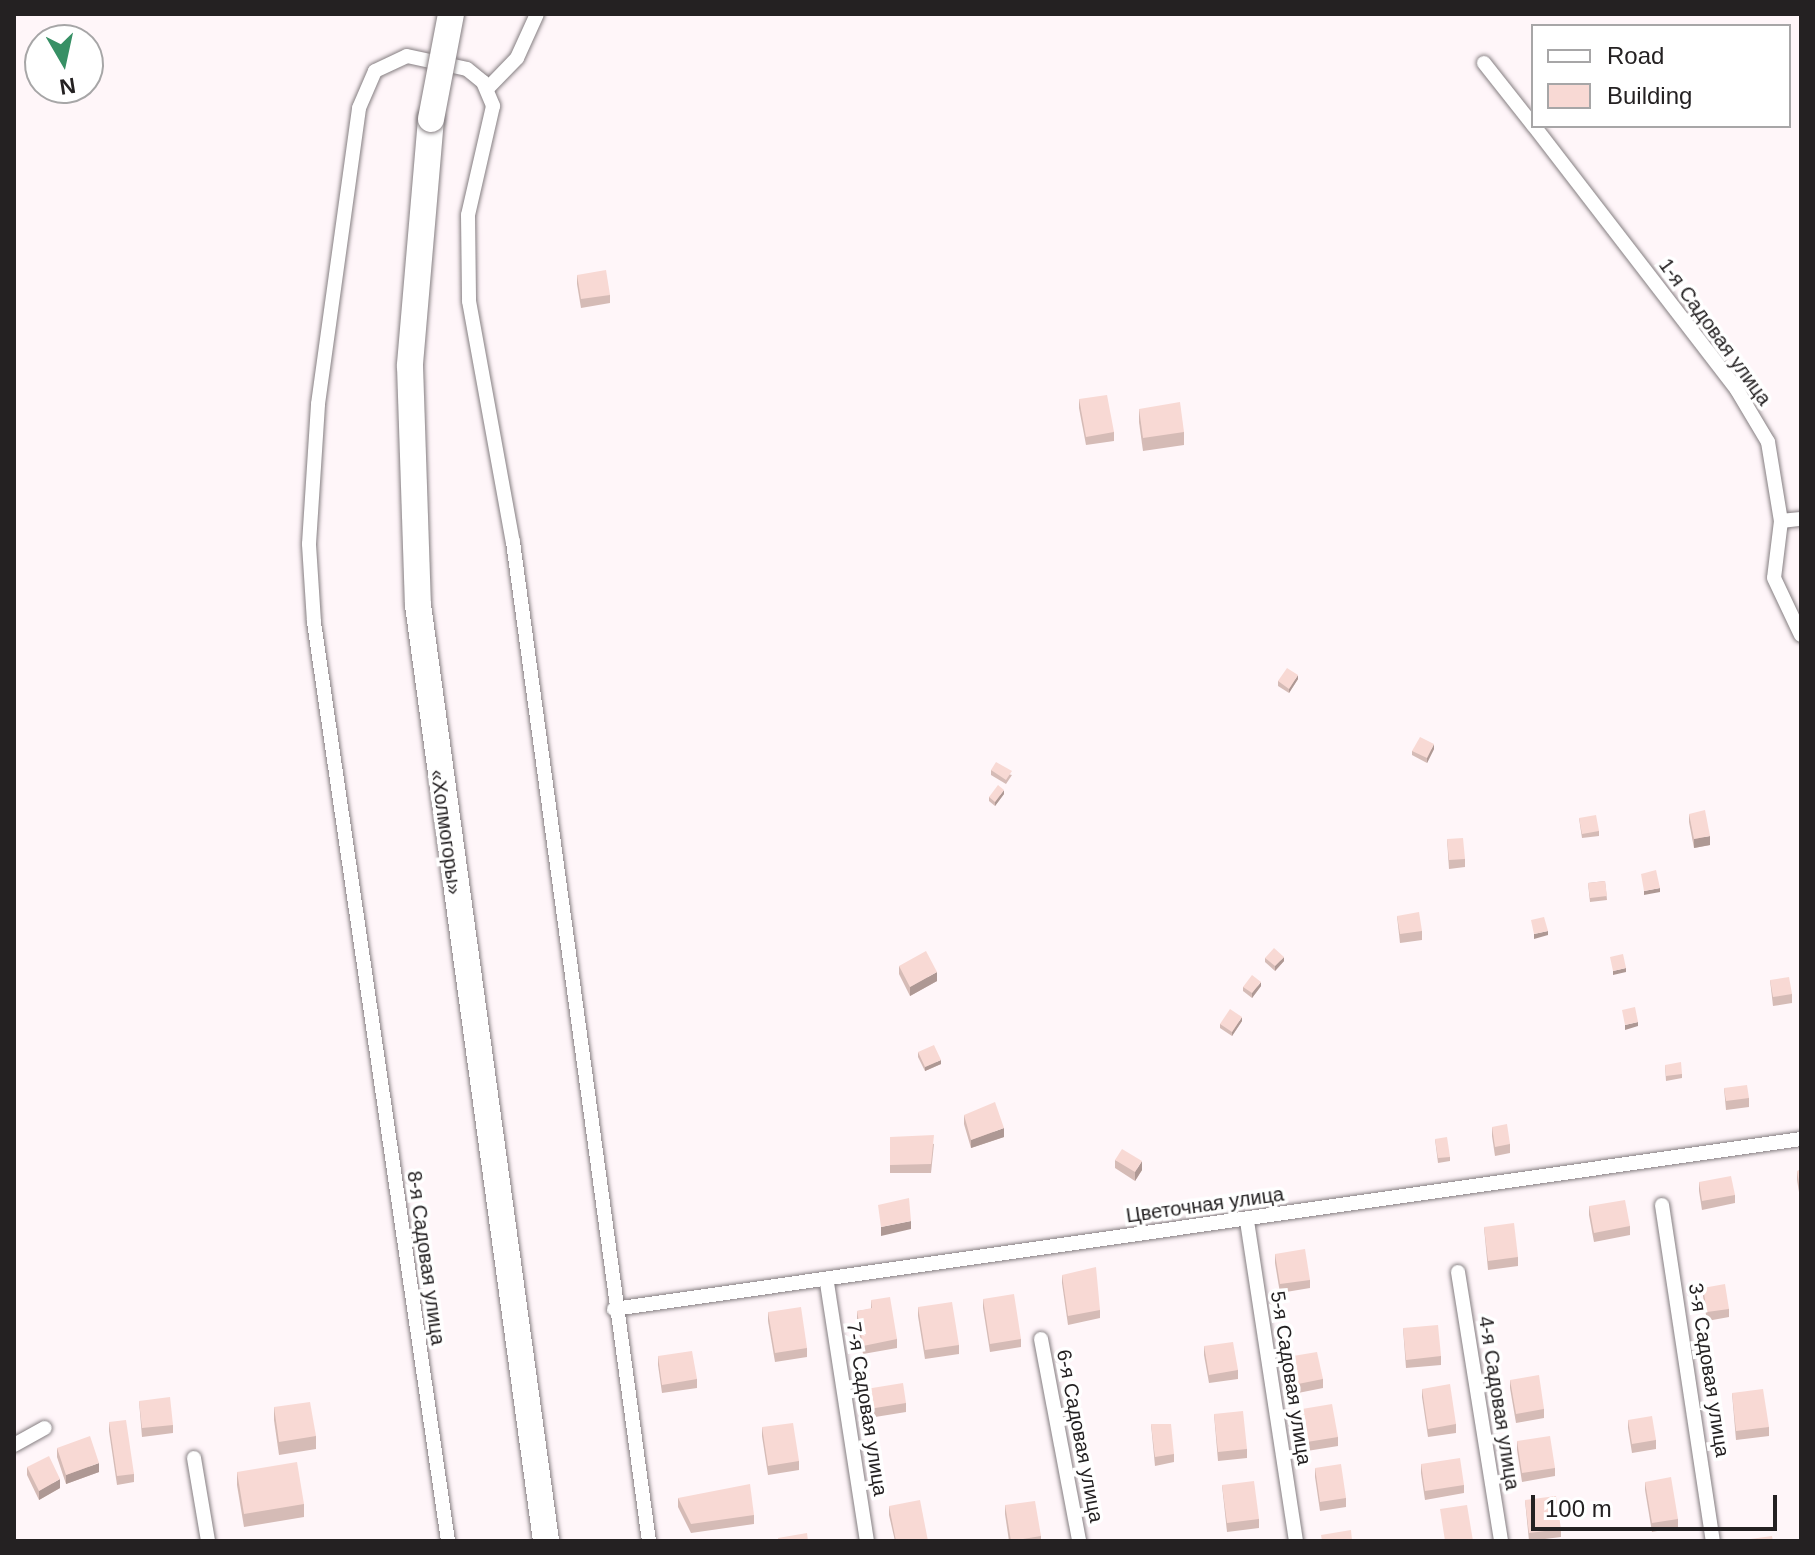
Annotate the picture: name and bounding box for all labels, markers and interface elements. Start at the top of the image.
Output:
north arrow [24,24,104,104]
legend [1531,24,1791,128]
text: Road [1607,42,1664,69]
text: N [58,73,77,100]
text: Building [1607,82,1692,109]
street label: 1-я Садовая улица [1654,254,1776,410]
street label: «Холмогоры» [425,768,467,896]
street label: 8-я Садовая улица [402,1169,450,1347]
street label: Цветочная улица [1124,1182,1286,1228]
street label: 3-я Садовая улица [1683,1281,1735,1459]
street label: 5-я Садовая улица [1265,1289,1317,1467]
street label: 4-я Садовая улица [1473,1314,1525,1492]
street label: 7-я Садовая улица [841,1320,893,1498]
street label: 6-я Садовая улица [1051,1348,1109,1524]
scale bar [1535,1479,1781,1529]
text: 100 m [1545,1495,1612,1522]

